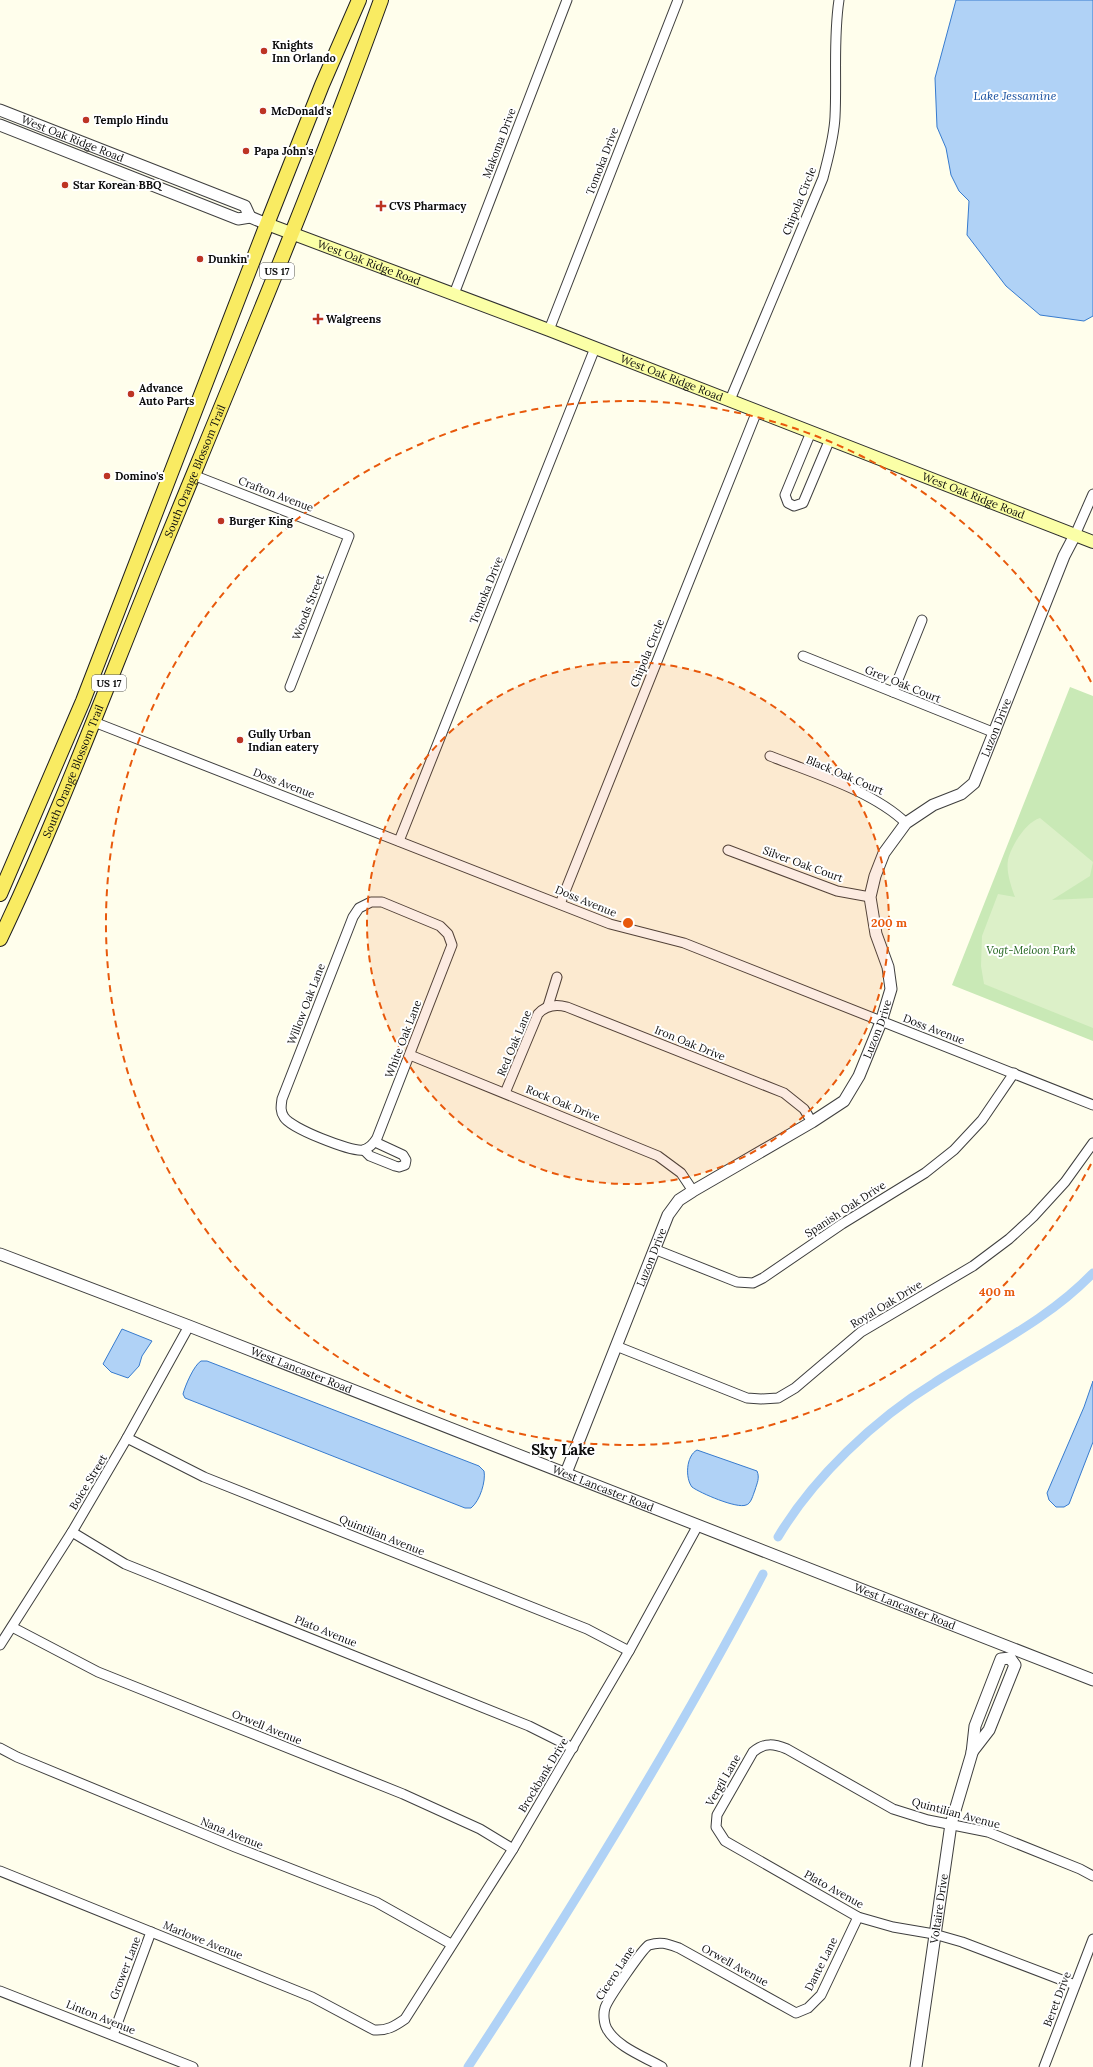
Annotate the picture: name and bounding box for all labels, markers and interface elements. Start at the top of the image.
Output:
place label: Knights Inn Orlando [272,38,336,65]
marker: Knights Inn Orlando [259,46,269,56]
water label: Lake Jessamine [974,88,1057,103]
place label: McDonald's [271,104,332,118]
marker: McDonald's [258,106,268,116]
street label: Makoma Drive [479,106,519,180]
street label: West Oak Ridge Road [19,112,126,165]
place label: Templo Hindu [94,113,169,127]
marker: Templo Hindu [81,115,91,125]
street label: Tomoka Drive [583,125,621,197]
place label: Papa John's [254,144,314,158]
marker: Papa John's [241,146,251,156]
street label: Chipola Circle [779,165,819,237]
place label: Star Korean BBQ [73,178,162,192]
marker: Star Korean BBQ [60,180,70,190]
place label: CVS Pharmacy [389,199,467,213]
marker: CVS Pharmacy [376,201,386,211]
street label: West Oak Ridge Road [316,237,423,288]
place label: Dunkin' [208,252,249,266]
marker: Dunkin' [195,254,205,264]
road number: US 17 [260,263,294,279]
place label: Walgreens [326,312,381,326]
marker: Walgreens [313,314,323,324]
street label: West Oak Ridge Road [618,352,725,404]
place label: Advance Auto Parts [139,381,194,408]
marker: Advance Auto Parts [126,389,136,399]
street label: South Orange Blossom Trail [161,402,228,540]
place label: Domino's [115,469,164,483]
street label: West Oak Ridge Road [920,469,1027,522]
marker: Domino's [102,471,112,481]
street label: Crafton Avenue [236,473,316,515]
place label: Burger King [229,514,294,528]
marker: Burger King [216,516,226,526]
street label: Tomoka Drive [466,554,506,626]
street label: Woods Street [289,572,327,642]
street label: Chipola Circle [627,617,667,689]
street label: Grey Oak Court [863,662,944,706]
road number: US 17 [92,675,126,691]
street label: Luzon Drive [978,696,1014,759]
street label: South Orange Blossom Trail [39,703,107,840]
place label: Gully Urban Indian eatery [248,727,320,754]
marker: Gully Urban Indian eatery [235,735,245,745]
street label: Black Oak Court [804,752,887,798]
street label: Doss Avenue [251,765,317,801]
street label: Silver Oak Court [761,843,846,885]
street label: Doss Avenue [553,882,619,920]
text: 200 m [871,915,907,930]
centre of rings [621,916,635,930]
park label: Vogt-Meloon Park [986,943,1076,957]
street label: Willow Oak Lane [284,961,328,1047]
street label: White Oak Lane [382,998,424,1080]
street label: Luzon Drive [860,998,894,1061]
street label: Red Oak Lane [494,1008,534,1078]
street label: Doss Avenue [901,1011,967,1047]
street label: Iron Oak Drive [653,1022,727,1064]
street label: Rock Oak Drive [524,1082,602,1124]
street label: Spanish Oak Drive [802,1178,888,1240]
street label: Luzon Drive [633,1226,669,1289]
street label: Royal Oak Drive [848,1277,924,1331]
text: 400 m [979,1284,1015,1299]
street label: West Lancaster Road [249,1344,355,1396]
district label: Sky Lake [531,1440,595,1459]
street label: Boice Street [66,1451,110,1512]
street label: West Lancaster Road [550,1462,656,1515]
street label: Quintilian Avenue [337,1511,427,1559]
street label: West Lancaster Road [852,1580,958,1633]
street label: Plato Avenue [293,1612,359,1650]
street label: Orwell Avenue [230,1707,304,1747]
street label: Brockbank Drive [515,1735,571,1815]
street label: Vergil Lane [702,1752,743,1809]
street label: Quintilian Avenue [910,1794,1002,1832]
street label: Nana Avenue [199,1814,266,1852]
street label: Plato Avenue [802,1867,866,1911]
street label: Voltaire Drive [927,1873,951,1945]
street label: Marlowe Avenue [161,1918,245,1962]
street label: Grower Lane [107,1934,143,2002]
street label: Dante Lane [802,1935,841,1993]
street label: Orwell Avenue [699,1941,771,1989]
street label: Cicero Lane [592,1943,638,2003]
street label: Beret Drive [1040,1969,1074,2029]
street label: Linton Avenue [64,1997,138,2037]

